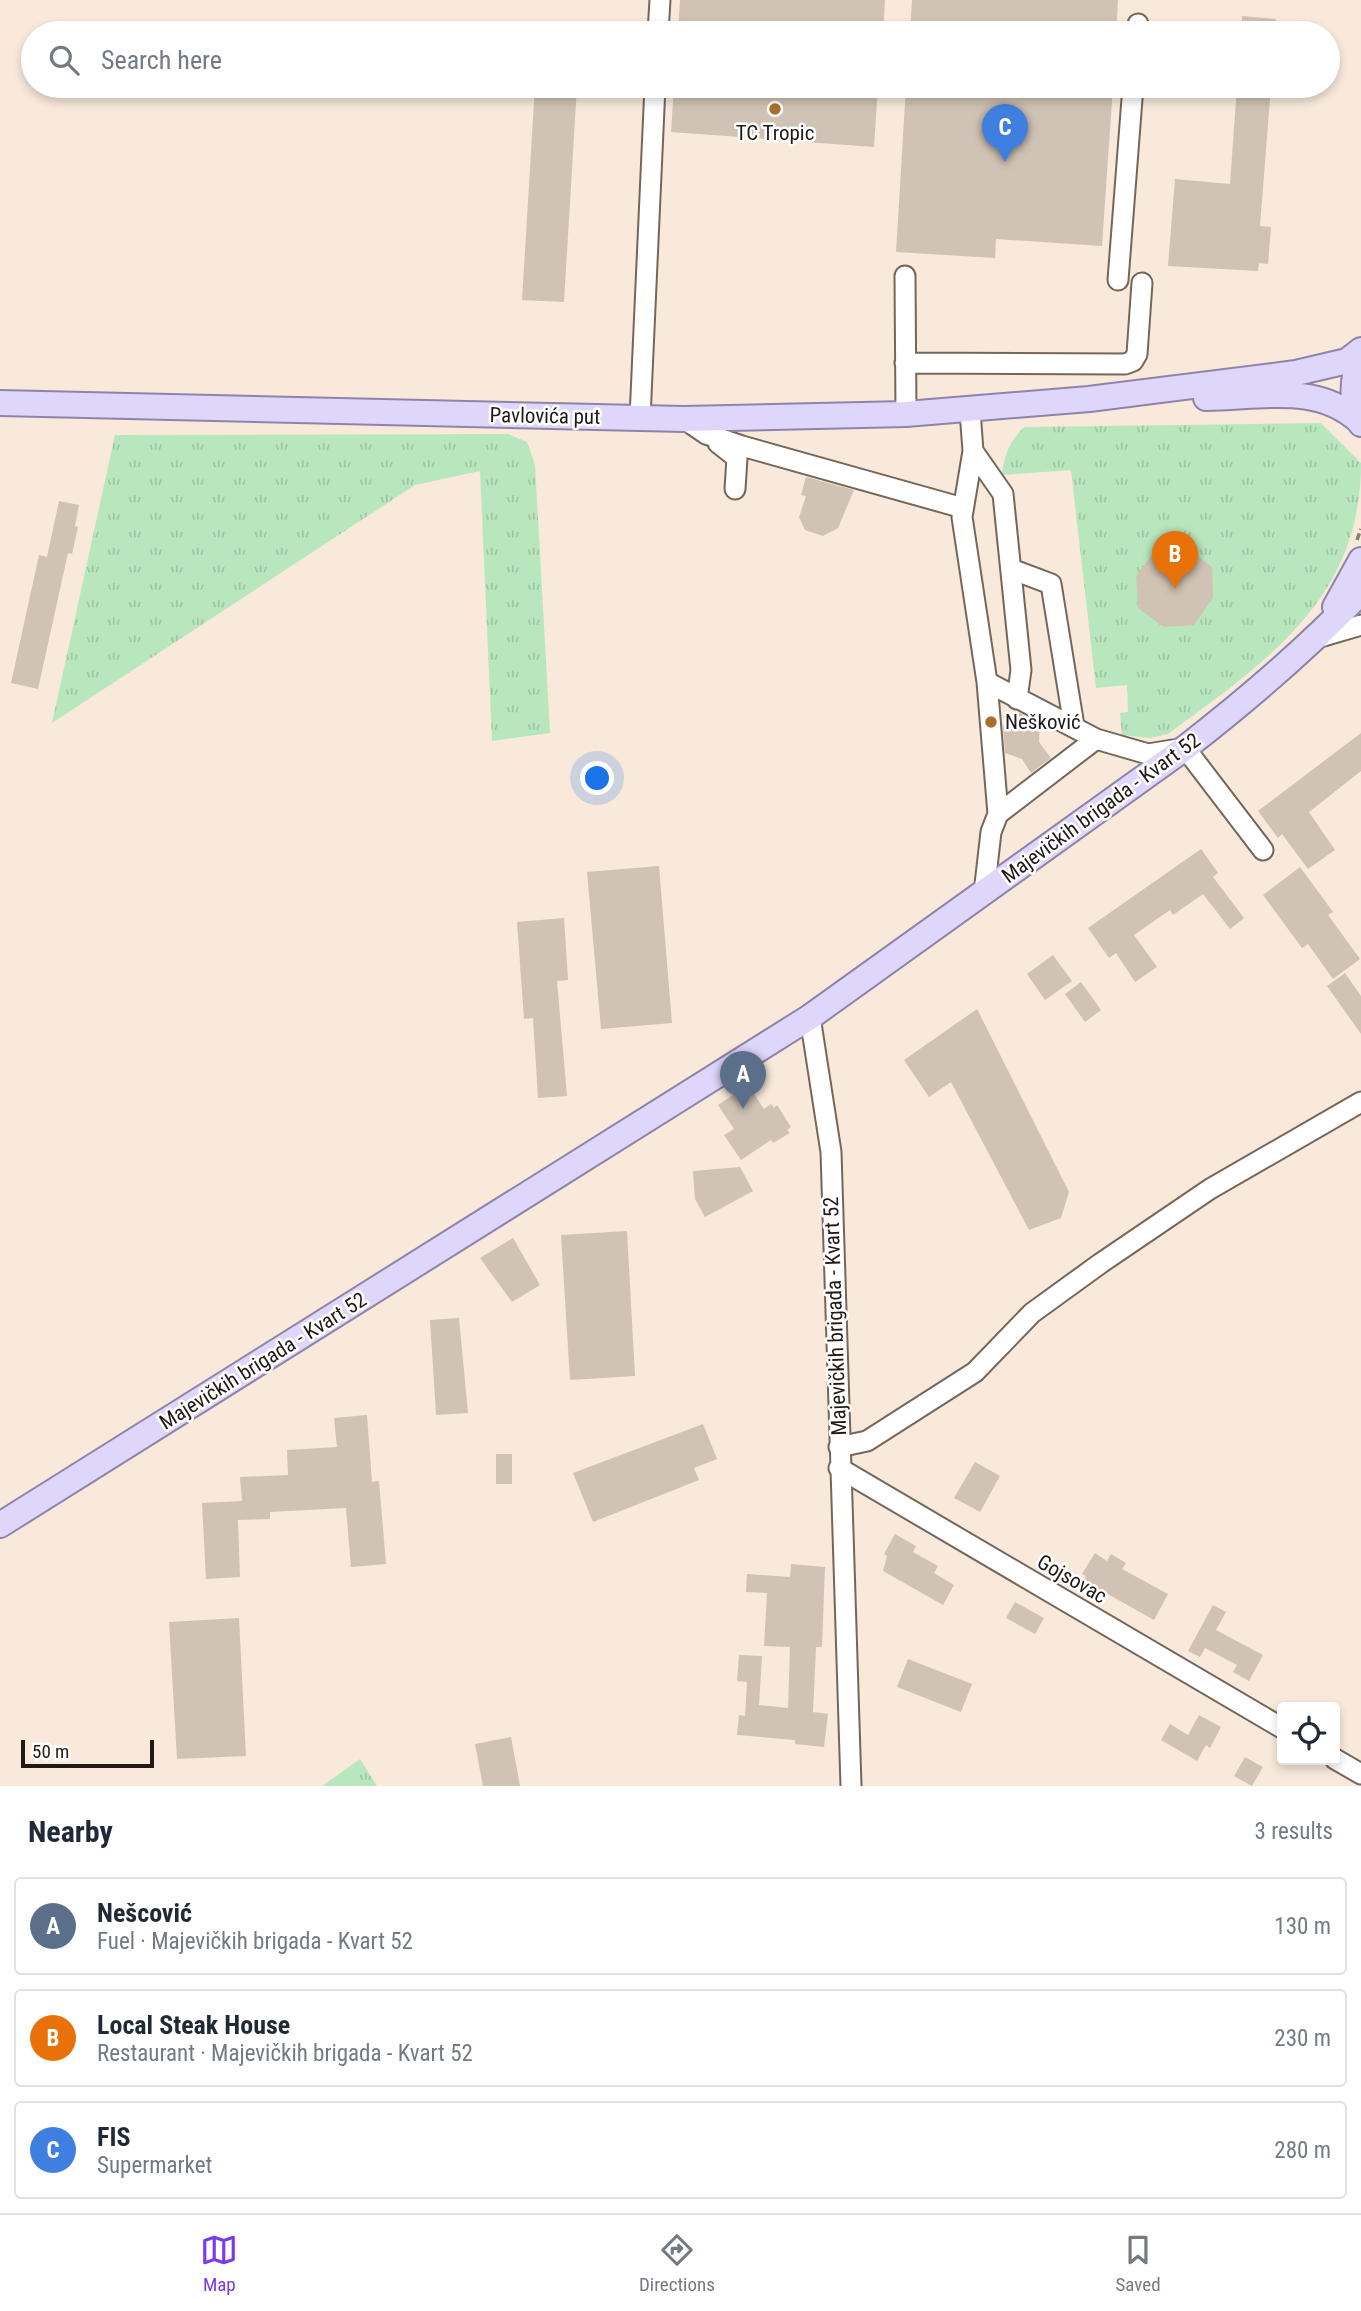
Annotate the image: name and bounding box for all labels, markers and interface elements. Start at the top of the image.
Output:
search box [21,21,1340,98]
icon: search [45,41,83,79]
text: Search here [101,45,222,75]
marker: TC Tropic [767,101,783,117]
pin: C [982,104,1028,162]
place label: TC Tropic [736,121,814,145]
street label: Pavlovića put [489,403,601,429]
pin: B [1152,531,1198,589]
place label: Nešković [1005,710,1081,734]
marker: Nešković [983,714,999,730]
street label: Majevičkih brigada - Kvart 52 [997,728,1205,888]
your location [580,761,614,795]
pin: A [720,1051,766,1109]
street label: Majevičkih brigada - Kvart 52 [819,1196,851,1436]
street label: Majevičkih brigada - Kvart 52 [155,1287,371,1435]
street label: Gojsovac [1033,1550,1111,1608]
map controls [1277,1702,1340,1765]
button: locate [1277,1702,1340,1765]
scale bar [21,1737,154,1769]
text: 50 m [32,1740,69,1763]
text: Nearby [28,1814,113,1849]
text: 3 results [1255,1818,1333,1845]
text: Nešcović [97,1898,192,1928]
text: A [46,1913,60,1940]
text: 130 m [1274,1913,1331,1940]
text: Fuel · Majevičkih brigada - Kvart 52 [97,1928,413,1955]
text: Local Steak House [97,2010,290,2040]
text: B [47,2025,59,2052]
text: 230 m [1274,2025,1331,2052]
text: Restaurant · Majevičkih brigada - Kvart 52 [97,2040,473,2067]
text: FIS [97,2122,130,2152]
text: C [46,2137,60,2164]
text: 280 m [1274,2137,1331,2164]
text: Supermarket [97,2152,212,2179]
tab: Map [200,2231,238,2296]
tab: Directions [639,2231,715,2296]
tab: Saved [1115,2231,1161,2296]

